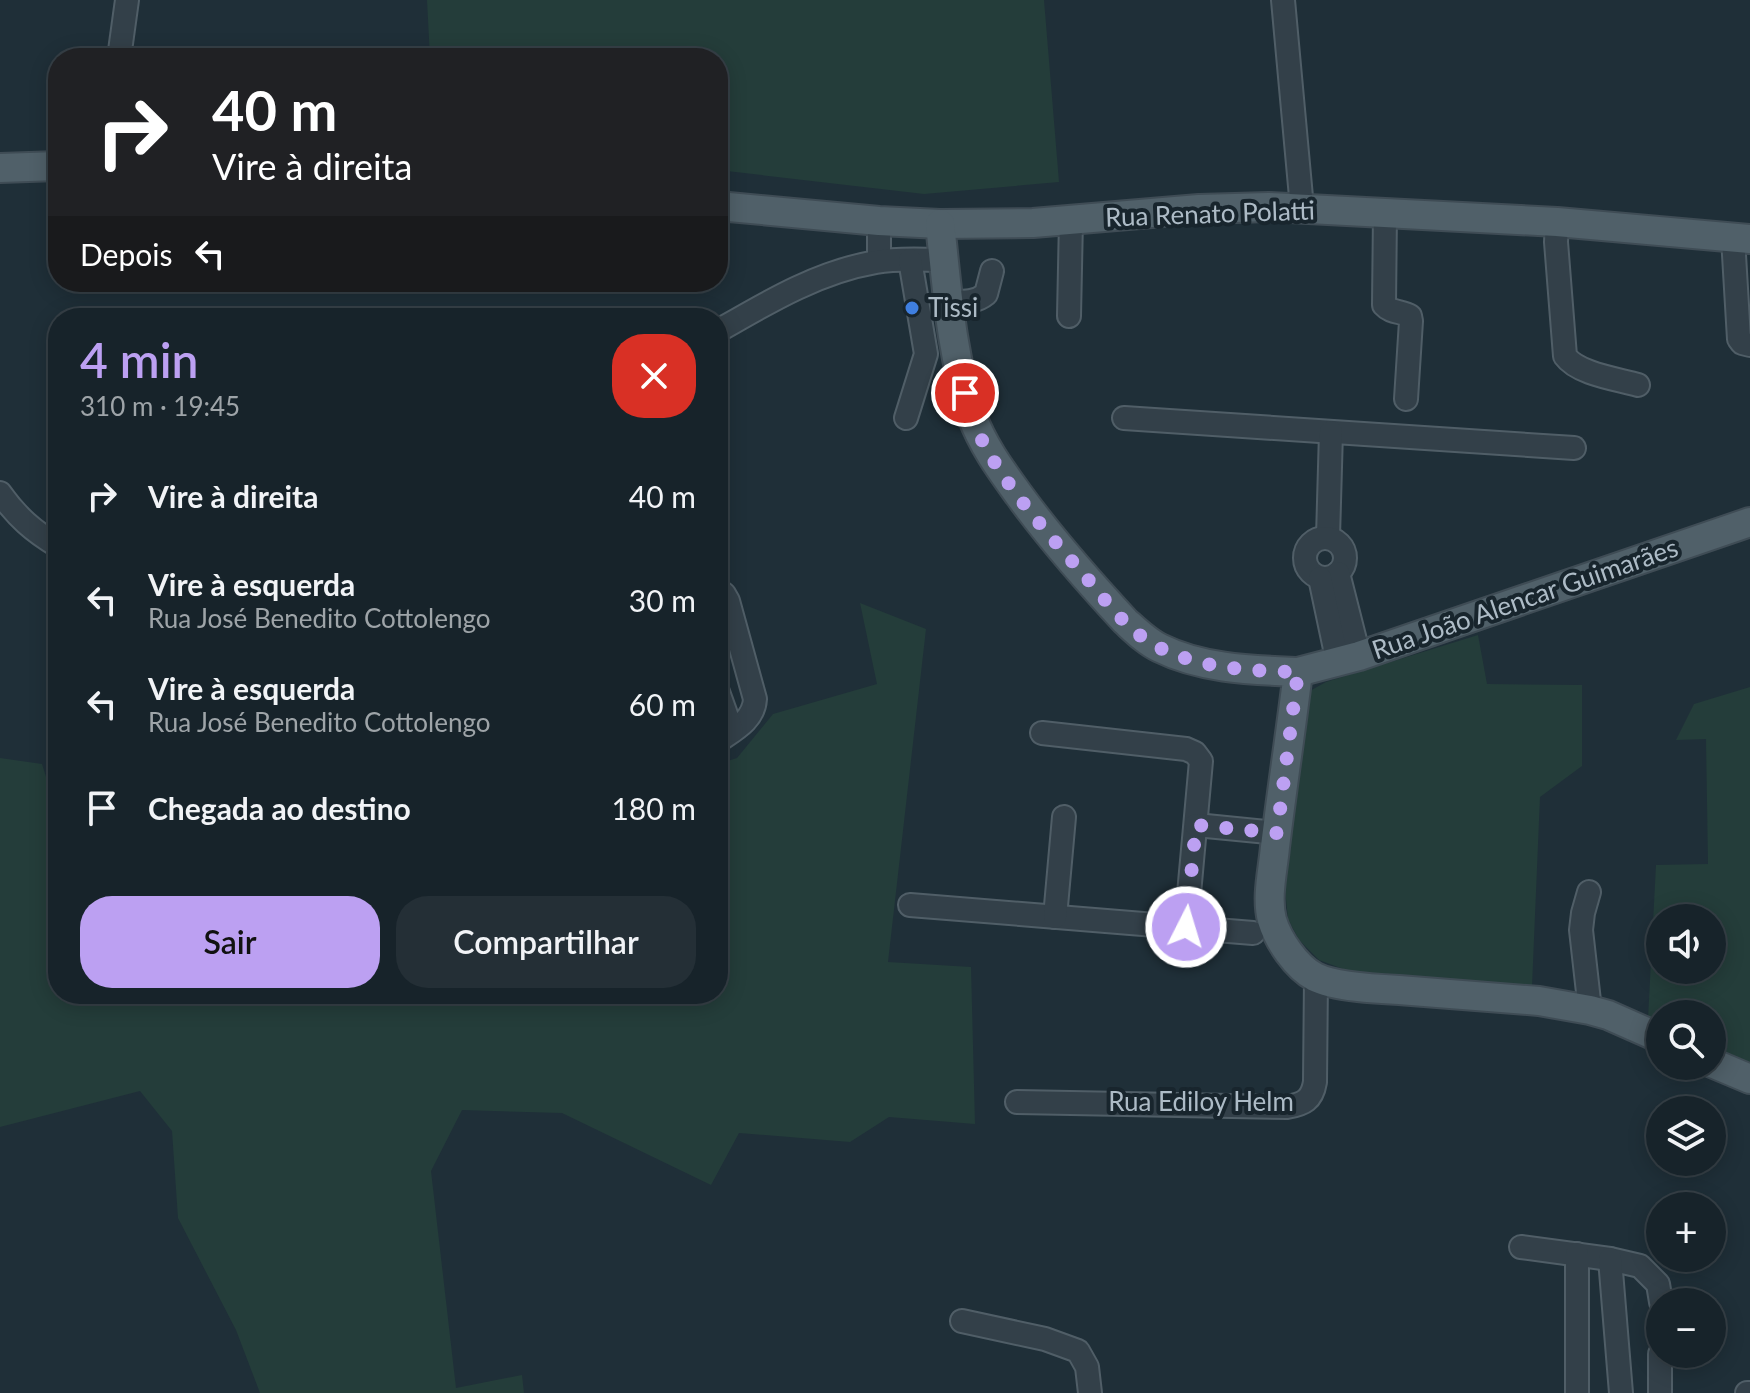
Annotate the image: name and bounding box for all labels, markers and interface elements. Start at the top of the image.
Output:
text: 40 m [212,76,337,143]
icon: right [80,80,184,184]
text: Vire à direita [212,144,412,188]
street label: Rua Renato Polatti [1105,193,1315,233]
icon: left [188,232,232,276]
text: Depois [80,236,172,272]
place label: Tissi [928,291,978,323]
marker: Tissi [903,299,921,317]
text: 4 min [80,331,198,388]
button: close [612,334,696,418]
pin [931,359,999,427]
icon: arrive [943,371,987,415]
text: 310 m · 19:45 [80,390,240,422]
icon: right [80,474,124,518]
text: Vire à direita [148,478,318,514]
text: 40 m [629,478,696,514]
street label: Rua João Alencar Guimarães [1367,531,1682,666]
text: Vire à esquerda [148,566,355,602]
icon: left [80,578,124,622]
text: 30 m [629,582,696,618]
text: Rua José Benedito Cottolengo [148,602,491,634]
text: Vire à esquerda [148,670,355,706]
icon: left [80,682,124,726]
text: 60 m [629,686,696,722]
text: Rua José Benedito Cottolengo [148,706,491,738]
icon: arrive [80,786,124,830]
text: Chegada ao destino [148,790,411,826]
text: 180 m [611,790,696,826]
position arrow [1144,885,1228,969]
button: Sair [80,896,380,988]
button: Compartilhar [396,896,696,988]
map controls [1646,904,1726,1368]
button: sound [1646,904,1726,984]
button: search [1646,1000,1726,1080]
street label: Rua Ediloy Helm [1108,1085,1294,1117]
button: layers [1646,1096,1726,1176]
button: + [1646,1192,1726,1272]
button: − [1646,1288,1726,1368]

